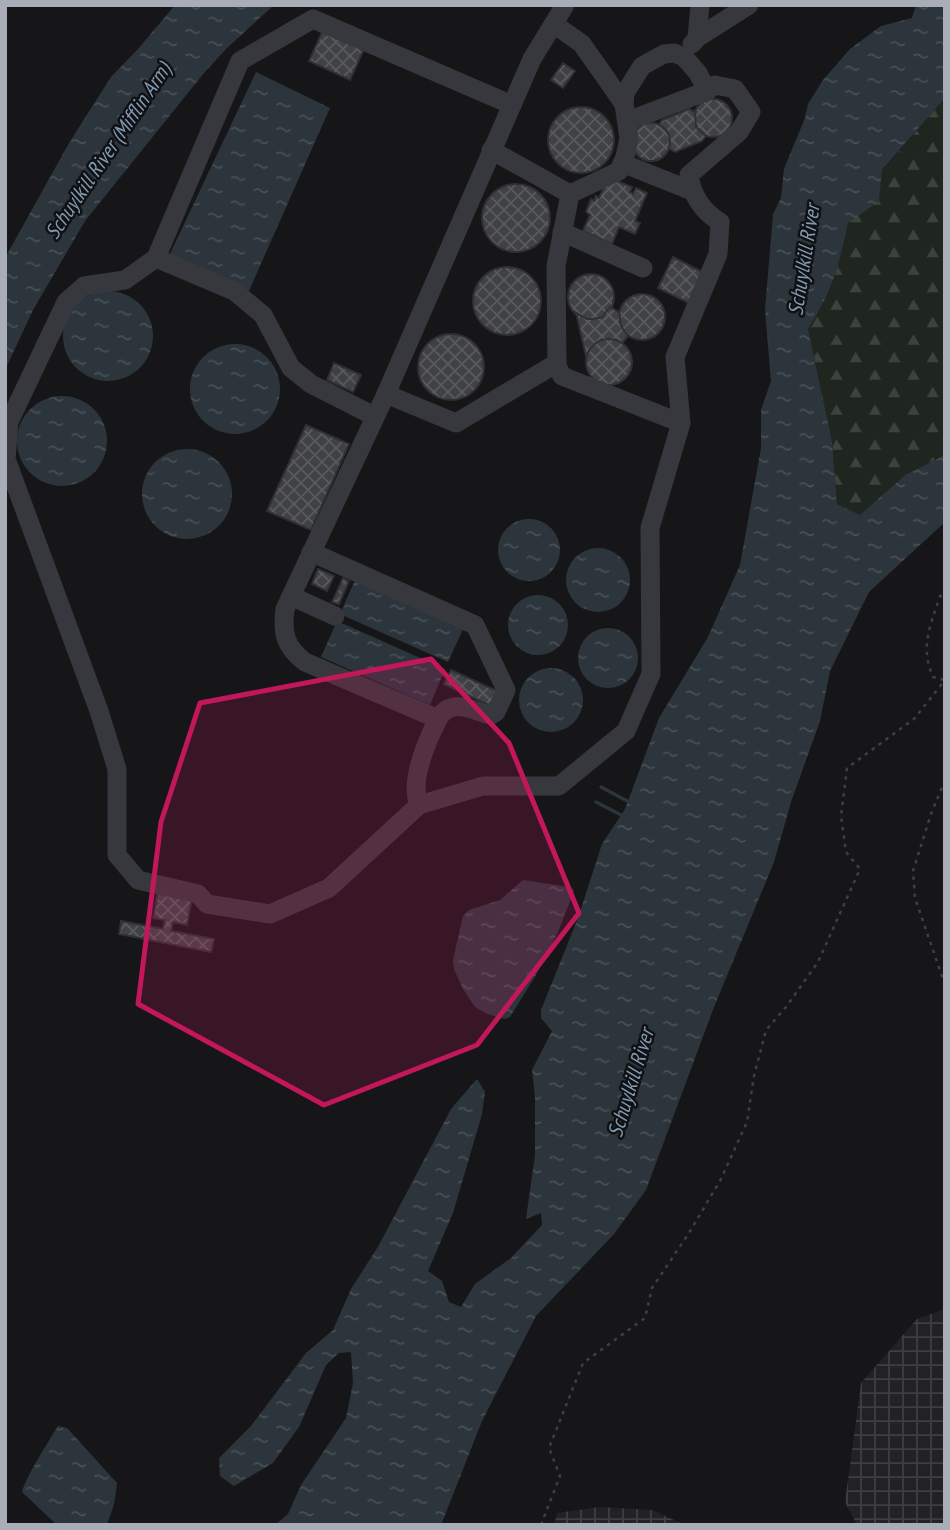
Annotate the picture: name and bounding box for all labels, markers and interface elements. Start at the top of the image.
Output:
water label: Schuylkill River (Mifflin Arm) [39,56,178,244]
water label: Schuylkill River [781,199,826,317]
water label: Schuylkill River [601,1022,661,1140]

